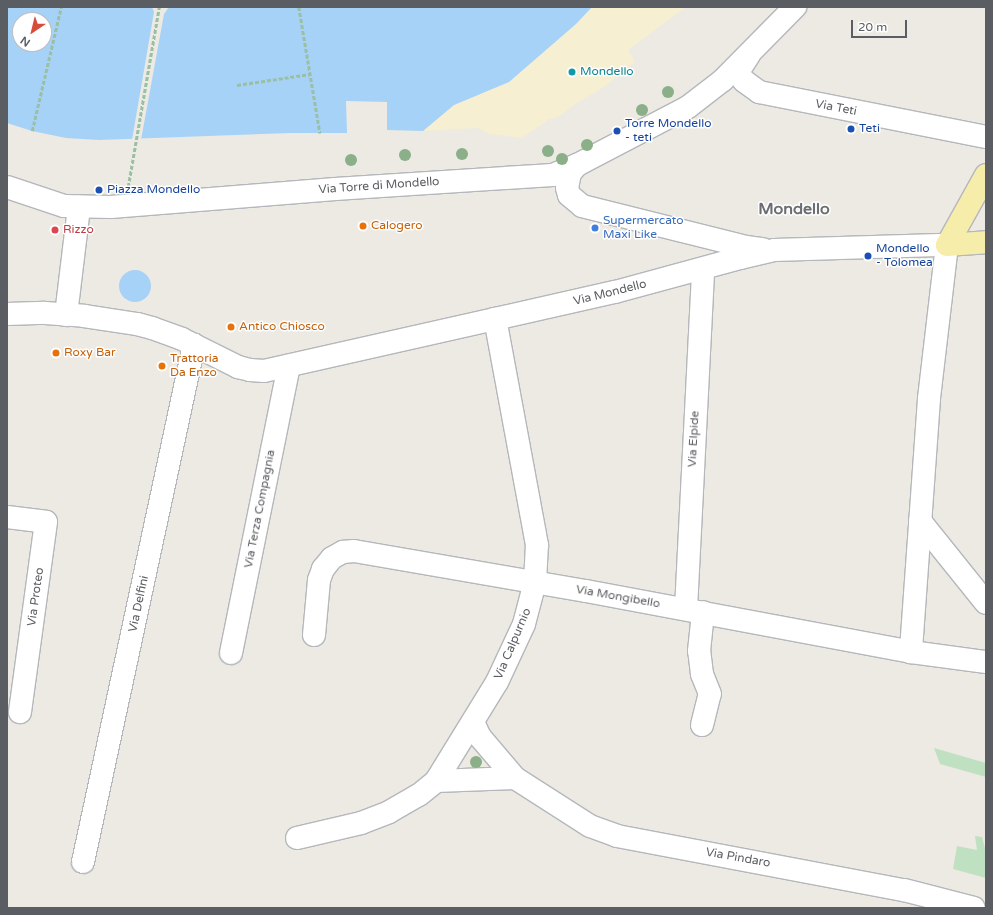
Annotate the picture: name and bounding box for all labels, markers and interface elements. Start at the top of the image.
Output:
north arrow [12,12,52,52]
scale bar [853,12,909,38]
text: 20 m [858,20,887,34]
text: N [18,34,33,49]
place label: Mondello [580,65,634,79]
marker: Mondello [567,67,577,77]
street label: Via Teti [814,97,858,119]
place label: Torre Mondello - teti [625,117,711,145]
place label: Teti [859,122,880,136]
marker: Teti [846,124,856,134]
marker: Torre Mondello - teti [612,126,622,136]
street label: Via Torre di Mondello [318,175,440,197]
place label: Piazza Mondello [107,183,200,197]
marker: Piazza Mondello [94,185,104,195]
district label: Mondello [758,199,830,219]
place label: Supermercato Maxi Like [603,214,684,242]
place label: Calogero [371,219,422,233]
marker: Calogero [358,221,368,231]
place label: Rizzo [63,223,94,237]
marker: Supermercato Maxi Like [590,223,600,233]
marker: Rizzo [50,225,60,235]
place label: Mondello - Tolomea [876,242,933,270]
marker: Mondello - Tolomea [863,251,873,261]
street label: Via Mondello [572,277,648,309]
place label: Antico Chiosco [239,320,325,334]
marker: Antico Chiosco [226,322,236,332]
place label: Roxy Bar [64,346,116,360]
marker: Roxy Bar [51,348,61,358]
place label: Trattoria Da Enzo [170,352,218,380]
marker: Trattoria Da Enzo [157,361,167,371]
street label: Via Elpide [685,410,703,468]
street label: Via Terza Compagnia [241,449,279,569]
street label: Via Proteo [25,567,47,627]
street label: Via Delfini [126,574,152,634]
street label: Via Mongibello [575,583,661,611]
street label: Via Calpurnio [491,606,535,682]
street label: Via Pindaro [705,845,771,871]

